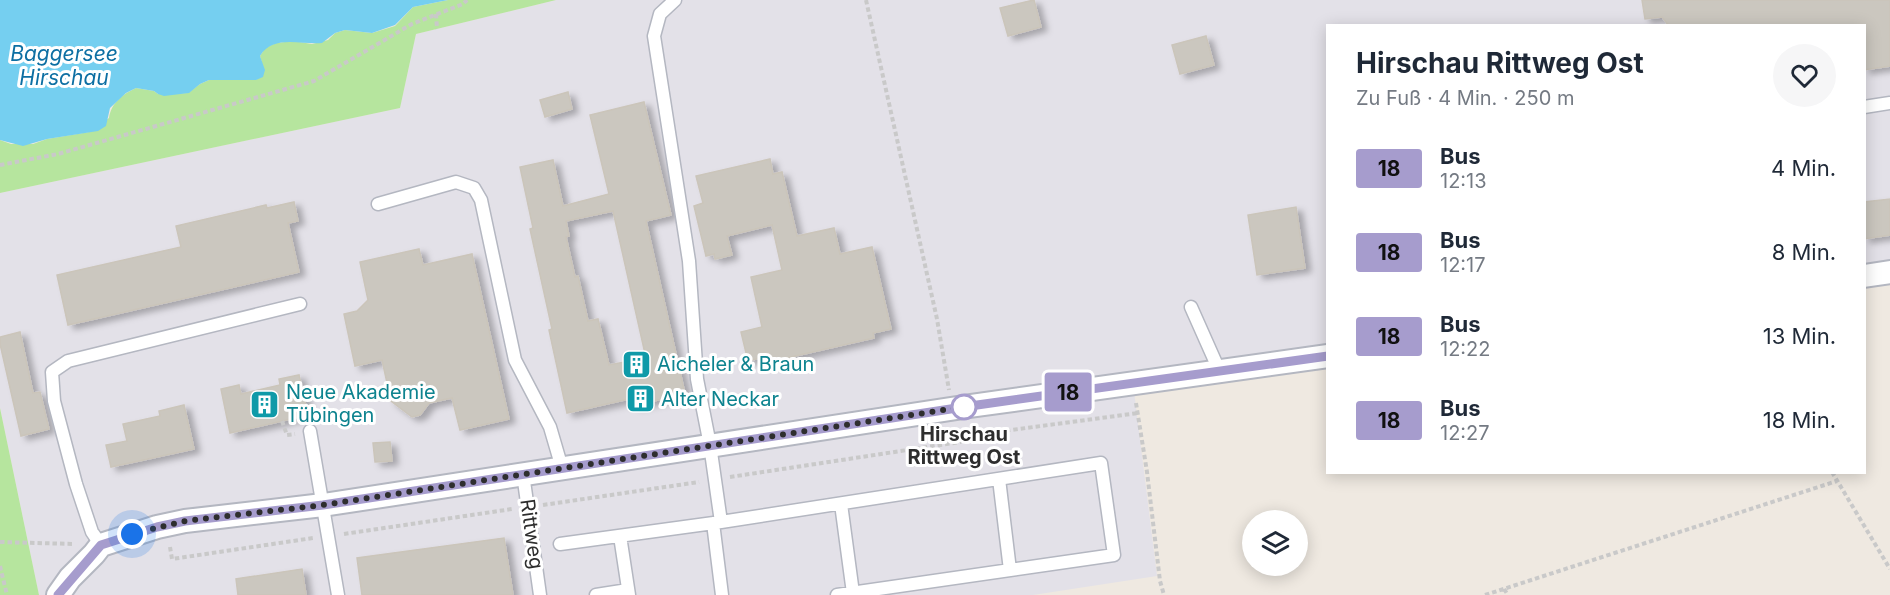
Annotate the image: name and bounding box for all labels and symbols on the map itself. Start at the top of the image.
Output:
water label: Baggersee Hirschau [10,41,118,90]
building icon: Aicheler & Braun [620,348,652,380]
place label: Aicheler & Braun [657,352,814,376]
line badge: 18 [1041,372,1095,412]
place label: Neue Akademie Tübingen [286,380,436,427]
building icon: Alter Neckar [624,383,656,415]
place label: Alter Neckar [661,387,779,411]
building icon: Neue Akademie Tübingen [249,388,281,420]
marker: Hirschau Rittweg Ost [951,394,977,420]
place label: Hirschau Rittweg Ost [908,422,1020,469]
street label: Rittweg [515,497,549,571]
your location [117,519,147,549]

